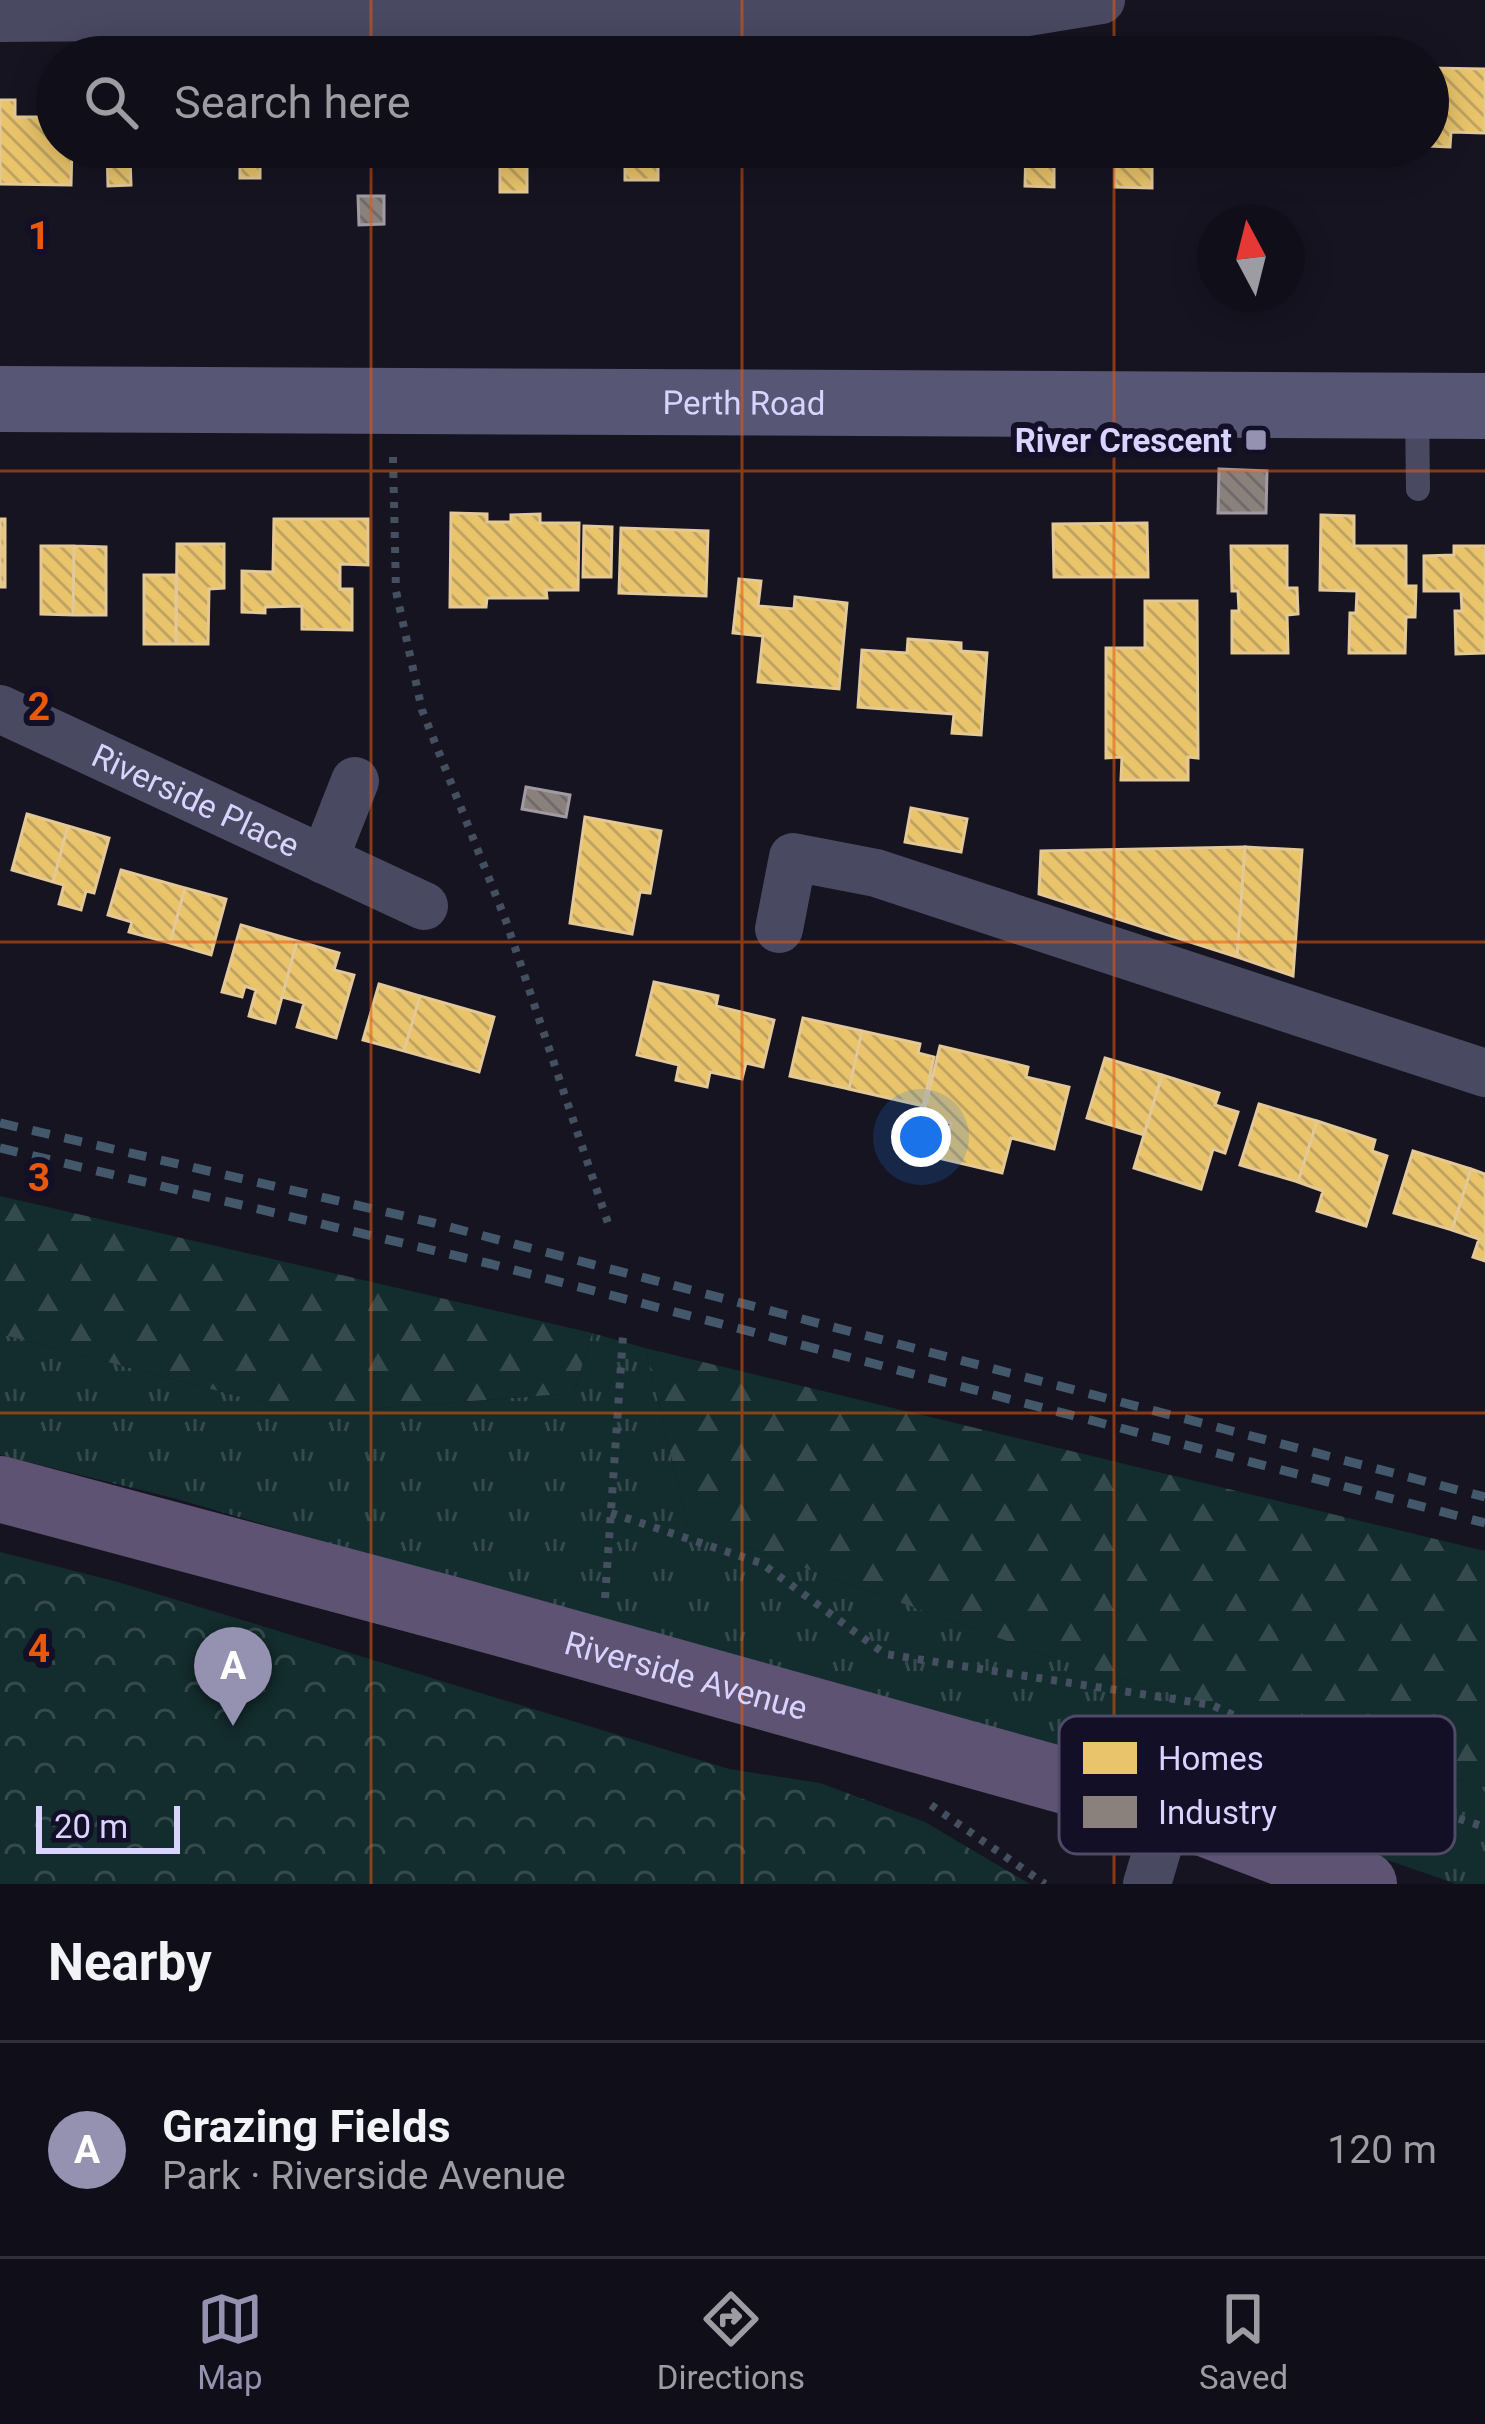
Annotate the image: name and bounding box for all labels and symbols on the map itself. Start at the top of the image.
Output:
north arrow [1197,204,1305,312]
text: 1 [28,213,50,259]
street label: Perth Road [662,383,826,423]
place label: River Crescent [1015,421,1232,460]
marker: River Crescent [1243,427,1269,453]
text: 2 [28,684,50,730]
street label: Riverside Place [86,736,305,865]
your location [891,1107,951,1167]
text: 3 [28,1155,50,1201]
street label: Riverside Avenue [560,1623,812,1728]
text: 4 [28,1626,50,1672]
pin: A [194,1627,272,1726]
legend [1059,1716,1455,1854]
text: Homes [1158,1739,1264,1778]
text: Industry [1158,1793,1277,1832]
scale bar [36,1800,180,1853]

